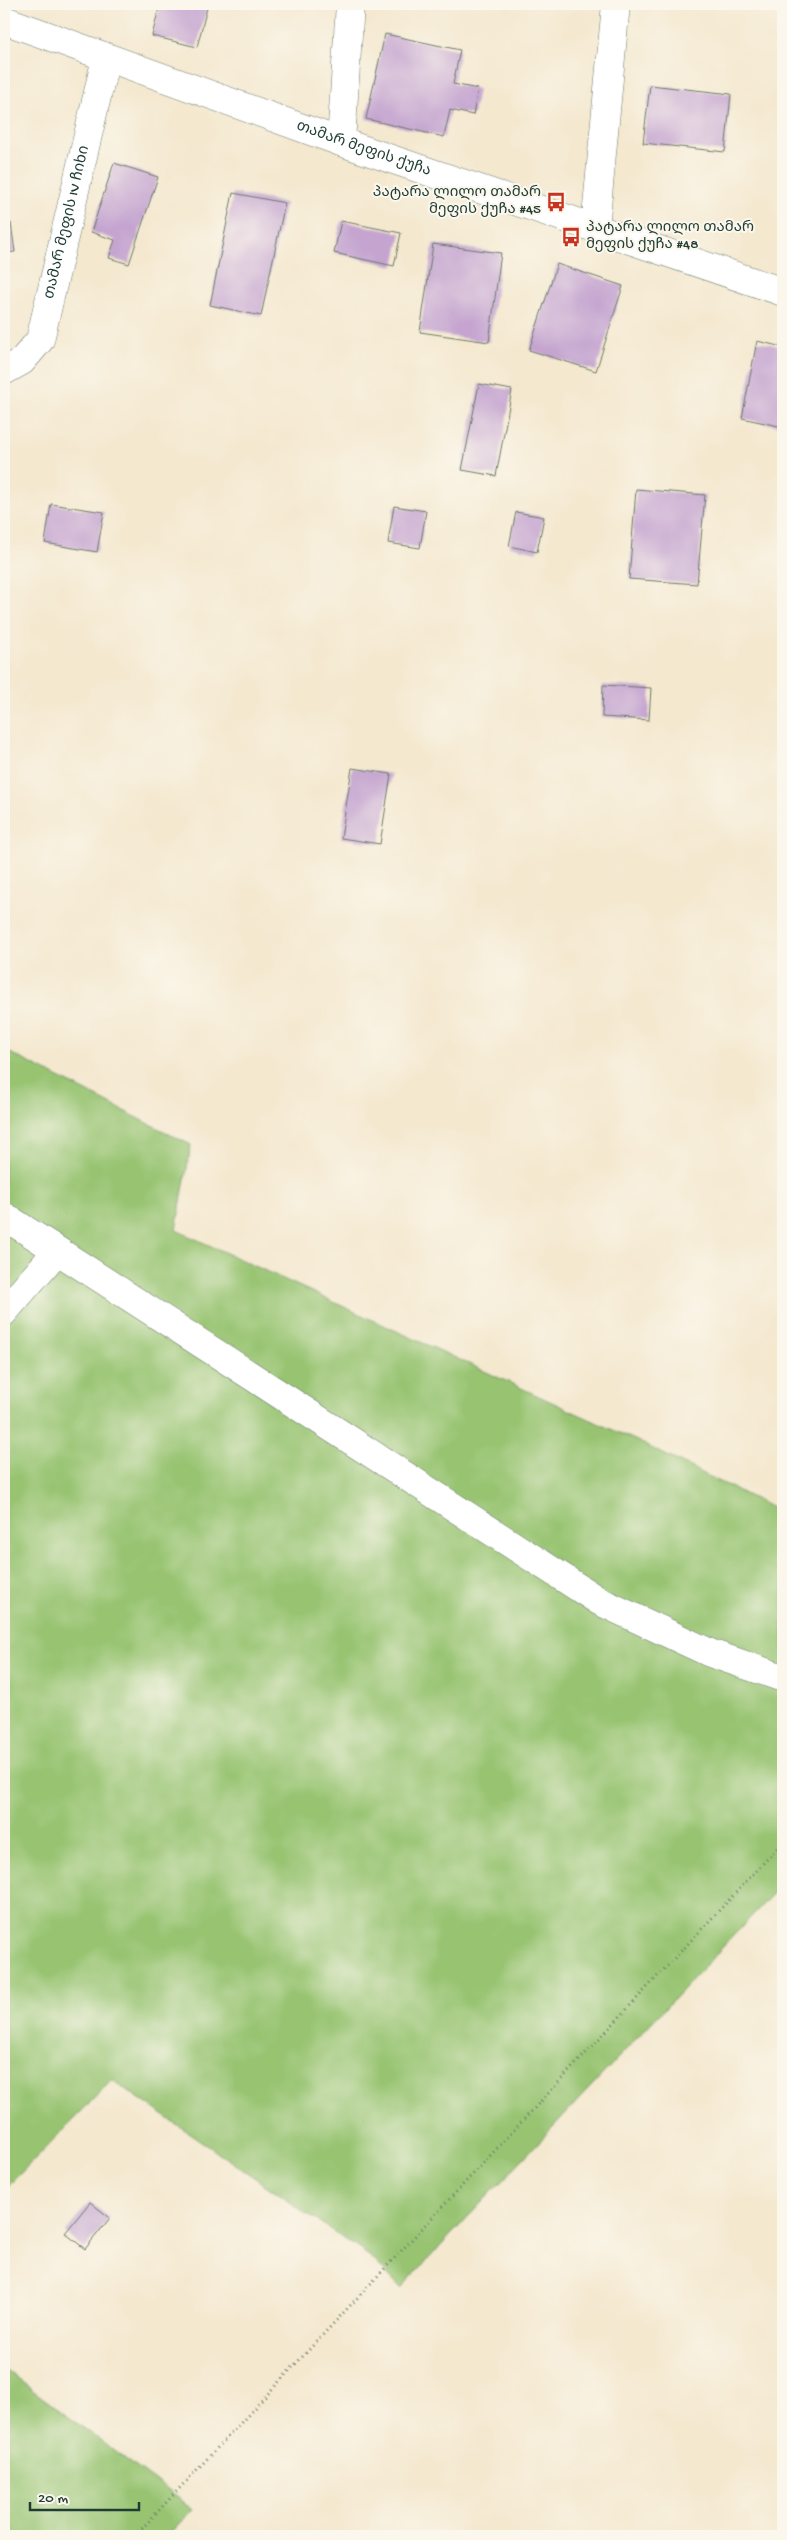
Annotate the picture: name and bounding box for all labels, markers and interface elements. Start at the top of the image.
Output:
street label: თამარ მეფის ქუჩა [294,118,433,181]
street label: თამარ მეფის IV ჩიხი [41,144,94,301]
place label: პატარა ლილო თამარ მეფის ქუჩა #45 [373,184,541,219]
bus stop icon: პატარა ლილო თამარ მეფის ქუჩა #45 [545,191,567,213]
place label: პატარა ლილო თამარ მეფის ქუჩა #48 [586,219,754,254]
bus stop icon: პატარა ლილო თამარ მეფის ქუჩა #48 [560,226,582,248]
scale bar [30,2480,139,2512]
text: 20 m [38,2490,68,2508]

